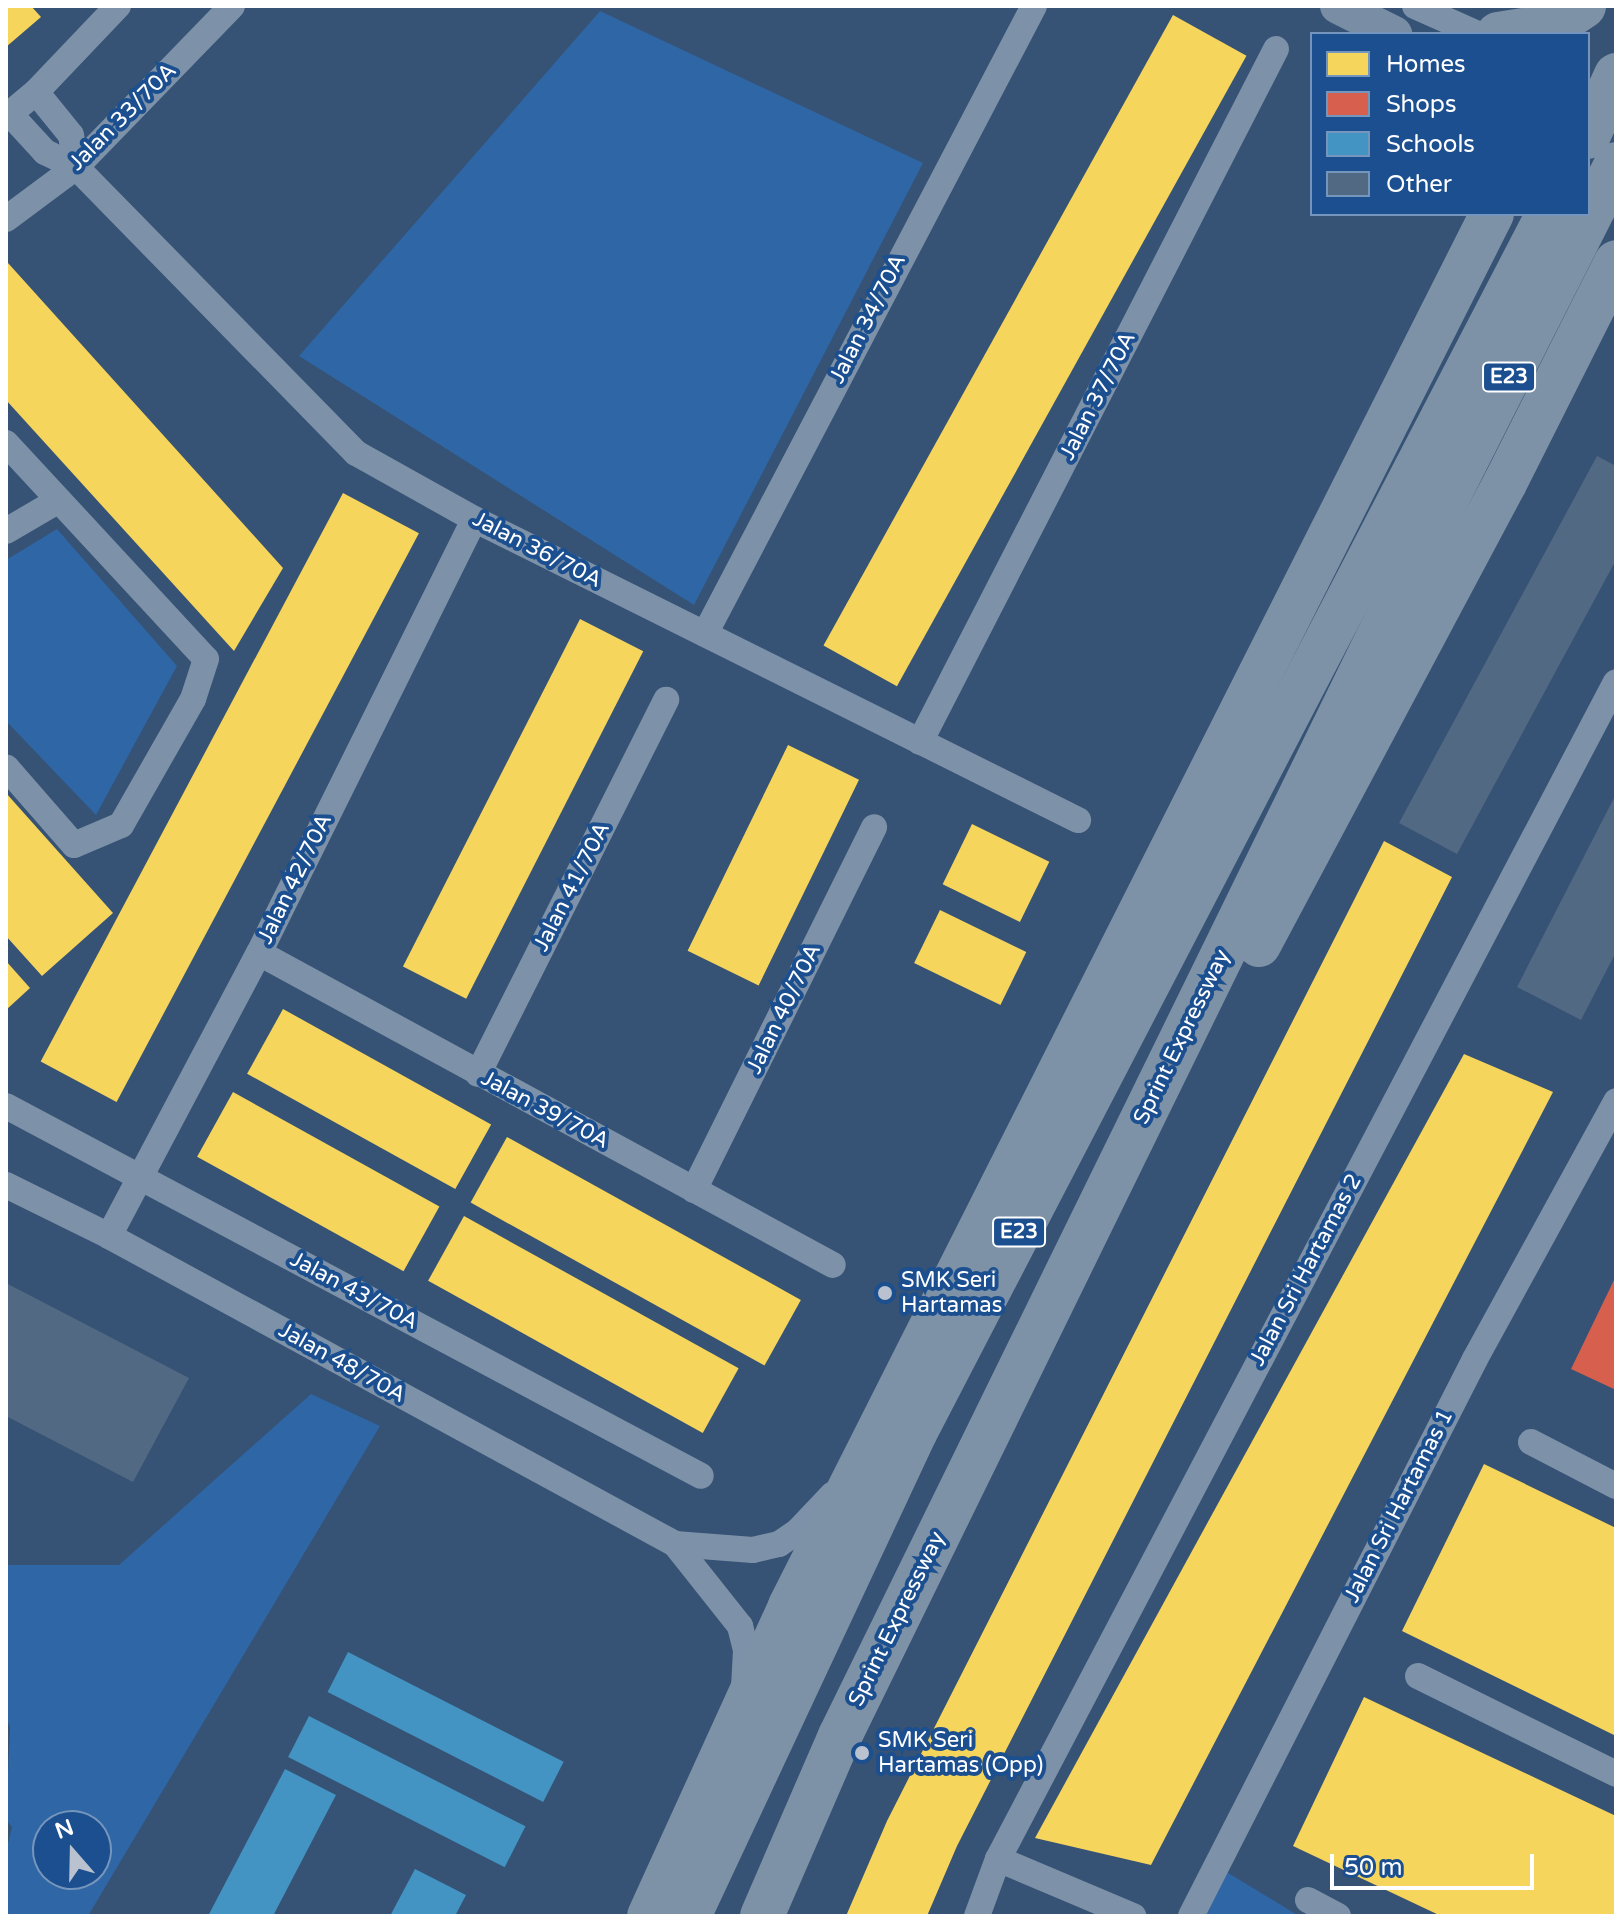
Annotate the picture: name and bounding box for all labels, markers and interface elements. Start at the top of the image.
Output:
legend [1310,32,1590,216]
text: Homes [1386,50,1466,79]
street label: Jalan 33/70A [64,58,182,176]
text: Shops [1386,90,1456,119]
text: Schools [1386,130,1475,159]
text: Other [1386,170,1452,199]
street label: Jalan 34/70A [824,250,912,388]
street label: Jalan 37/70A [1054,327,1142,465]
road number: E23 [1481,361,1537,393]
street label: Jalan 36/70A [468,506,606,594]
street label: Jalan 42/70A [252,810,338,948]
street label: Jalan 41/70A [528,818,616,956]
street label: Jalan 40/70A [741,940,827,1078]
street label: Sprint Expressway [1128,945,1236,1129]
street label: Jalan 39/70A [476,1065,614,1155]
street label: Jalan Sri Hartamas 2 [1244,1170,1368,1370]
road number: E23 [991,1216,1047,1248]
street label: Jalan 43/70A [285,1246,423,1336]
place label: SMK Seri Hartamas [901,1267,1002,1318]
marker: SMK Seri Hartamas [876,1284,894,1302]
street label: Jalan 48/70A [274,1317,410,1409]
street label: Jalan Sri Hartamas 1 [1339,1405,1459,1607]
street label: Sprint Expressway [843,1527,951,1711]
place label: SMK Seri Hartamas (Opp) [878,1727,1043,1778]
marker: SMK Seri Hartamas (Opp) [853,1744,871,1762]
north arrow [32,1810,112,1890]
text: N [52,1814,77,1845]
scale bar [1334,1838,1538,1888]
text: 50 m [1344,1853,1402,1882]

